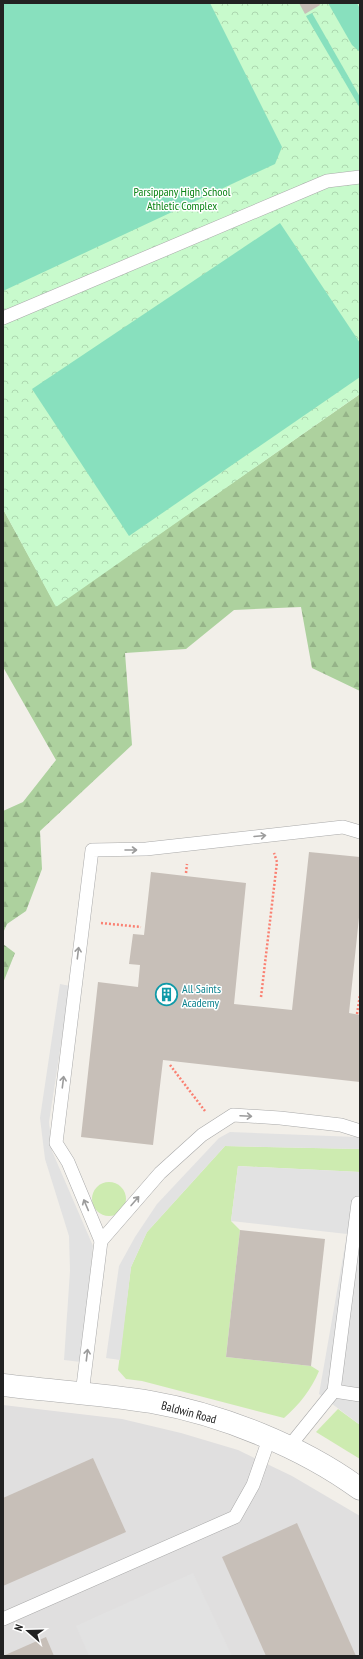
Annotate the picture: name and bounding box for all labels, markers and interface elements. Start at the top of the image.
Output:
park label: Parsippany High School Athletic Complex [134,184,231,213]
one-way arrow [253,832,266,840]
one-way arrow [124,846,137,854]
one-way arrow [75,947,82,960]
place label: All Saints Academy [182,981,221,1010]
building icon: All Saints Academy [153,982,179,1008]
one-way arrow [59,1076,67,1089]
one-way arrow [239,1112,252,1120]
one-way arrow [131,1196,140,1206]
one-way arrow [81,1200,89,1212]
one-way arrow [83,1349,91,1362]
street label: Baldwin Road [160,1397,218,1427]
north arrow [8,1611,48,1651]
text: N [11,1622,26,1633]

